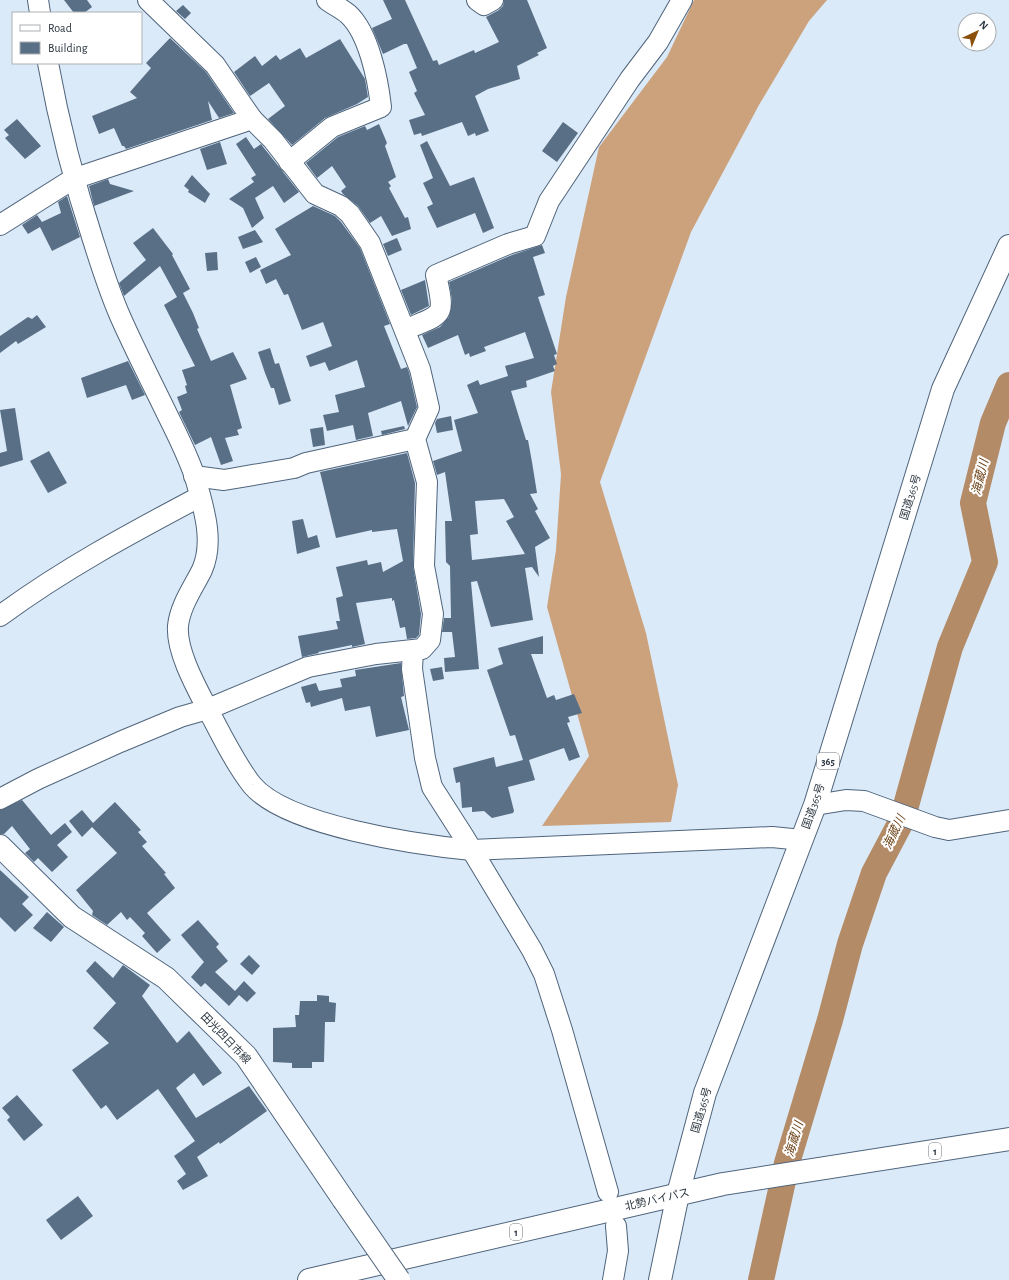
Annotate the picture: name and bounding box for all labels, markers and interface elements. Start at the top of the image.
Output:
legend [12,12,142,64]
north arrow [957,12,997,52]
text: N [977,19,990,32]
text: Road [48,22,72,34]
text: Building [48,42,88,54]
water label: 海蔵川 [969,456,991,496]
street label: 国道365号 [897,473,923,521]
road number: 365 [817,753,839,769]
street label: 国道365号 [800,782,826,830]
water label: 海蔵川 [880,811,908,851]
street label: 田光四日市線 [199,1010,253,1066]
street label: 国道365号 [689,1086,713,1134]
water label: 海蔵川 [782,1118,806,1158]
road number: 1 [929,1143,941,1159]
street label: 北勢バイパス [624,1186,690,1212]
road number: 1 [510,1224,522,1240]

